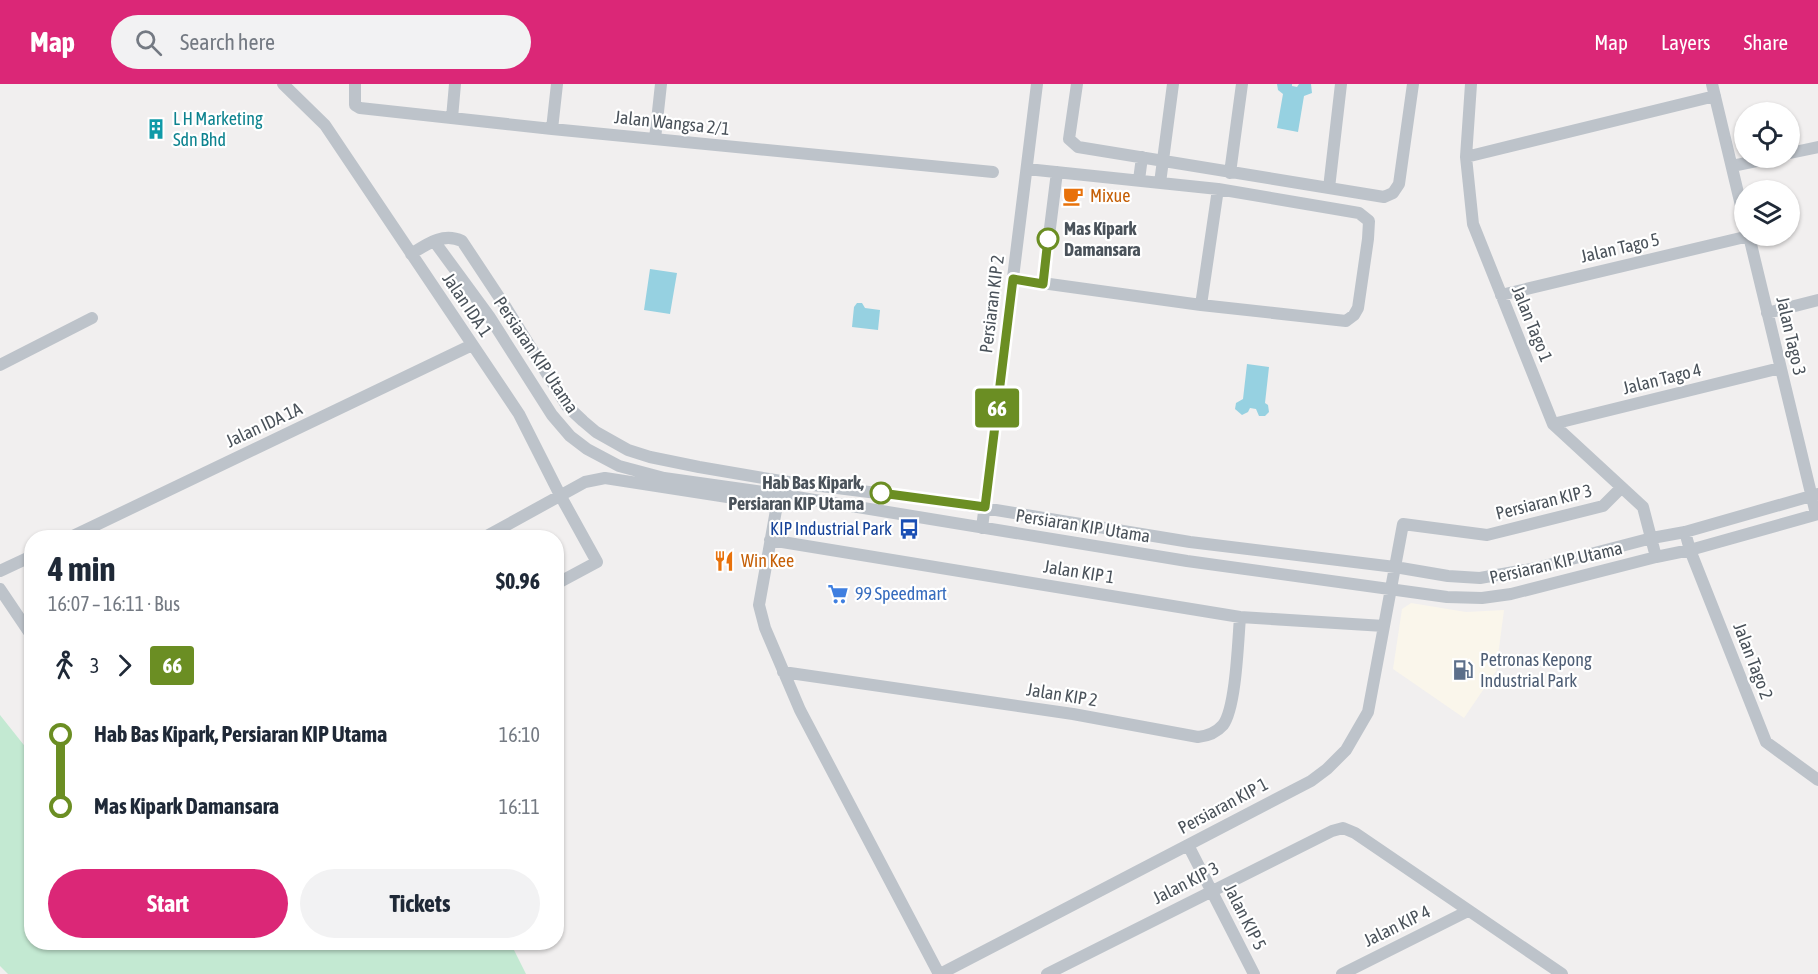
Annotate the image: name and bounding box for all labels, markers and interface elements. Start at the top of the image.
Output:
search box [111,15,531,69]
text: Map [30,26,75,58]
icon: search [132,26,165,59]
text: Search here [180,29,275,55]
text: Map [1594,30,1628,54]
text: Layers [1661,30,1711,54]
text: Share [1744,30,1788,54]
map controls [1734,102,1800,246]
button: locate [1734,102,1800,168]
street label: Jalan Wangsa 2/1 [613,106,731,139]
place label: L H Marketing Sdn Bhd [173,108,263,150]
building icon: L H Marketing Sdn Bhd [144,117,168,141]
button: layers [1734,180,1800,246]
cafe icon: Mixue [1061,184,1085,208]
place label: Mixue [1090,185,1130,206]
place label: Mas Kipark Damansara [1064,218,1141,260]
marker: Mas Kipark Damansara [1037,228,1059,250]
street label: Jalan Tago 5 [1578,228,1661,267]
street label: Persiaran KIP 2 [975,254,1008,354]
street label: Jalan IDA 1 [438,269,496,341]
street label: Jalan Tago 1 [1508,283,1557,365]
street label: Persiaran KIP Utama [490,293,583,417]
street label: Jalan Tago 3 [1772,294,1811,377]
street label: Jalan Tago 4 [1620,359,1703,398]
line badge: 66 [970,388,1024,428]
text: 66 [987,396,1007,420]
street label: Jalan IDA 1A [222,398,305,451]
place label: Hab Bas Kipark, Persiaran KIP Utama [728,472,864,514]
street label: Persiaran KIP 3 [1493,479,1594,524]
marker: Hab Bas Kipark, Persiaran KIP Utama [870,482,892,504]
street label: Persiaran KIP Utama [1014,505,1152,546]
bus stop icon: KIP Industrial Park [897,517,921,541]
place label: KIP Industrial Park [770,518,892,539]
street label: Persiaran KIP Utama [1487,537,1624,588]
restaurant icon: Win Kee [712,549,736,573]
text: 4 min [48,550,115,588]
place label: Win Kee [741,550,794,571]
street label: Jalan KIP 1 [1042,556,1116,587]
text: $0.96 [496,568,540,594]
supermarket icon: 99 Speedmart [826,582,850,606]
place label: 99 Speedmart [855,583,947,604]
text: 16:07 – 16:11 · Bus [48,592,180,615]
street label: Jalan Tago 2 [1729,620,1778,702]
icon: walk [48,649,81,682]
icon: forward [108,649,141,682]
place label: Petronas Kepong Industrial Park [1480,649,1592,691]
text: 66 [162,653,182,677]
text: 3 [90,654,99,677]
fuel station icon: Petronas Kepong Industrial Park [1451,658,1475,682]
street label: Jalan KIP 2 [1025,679,1099,710]
text: Hab Bas Kipark, Persiaran KIP Utama [94,721,387,747]
text: 16:10 [499,723,540,746]
street label: Persiaran KIP 1 [1174,773,1271,838]
text: Mas Kipark Damansara [94,793,279,819]
text: 16:11 [499,795,540,818]
street label: Jalan KIP 3 [1149,857,1222,908]
button: Start [48,869,288,938]
button: Tickets [300,869,540,938]
street label: Jalan KIP 5 [1220,880,1271,953]
street label: Jalan KIP 4 [1360,900,1434,951]

